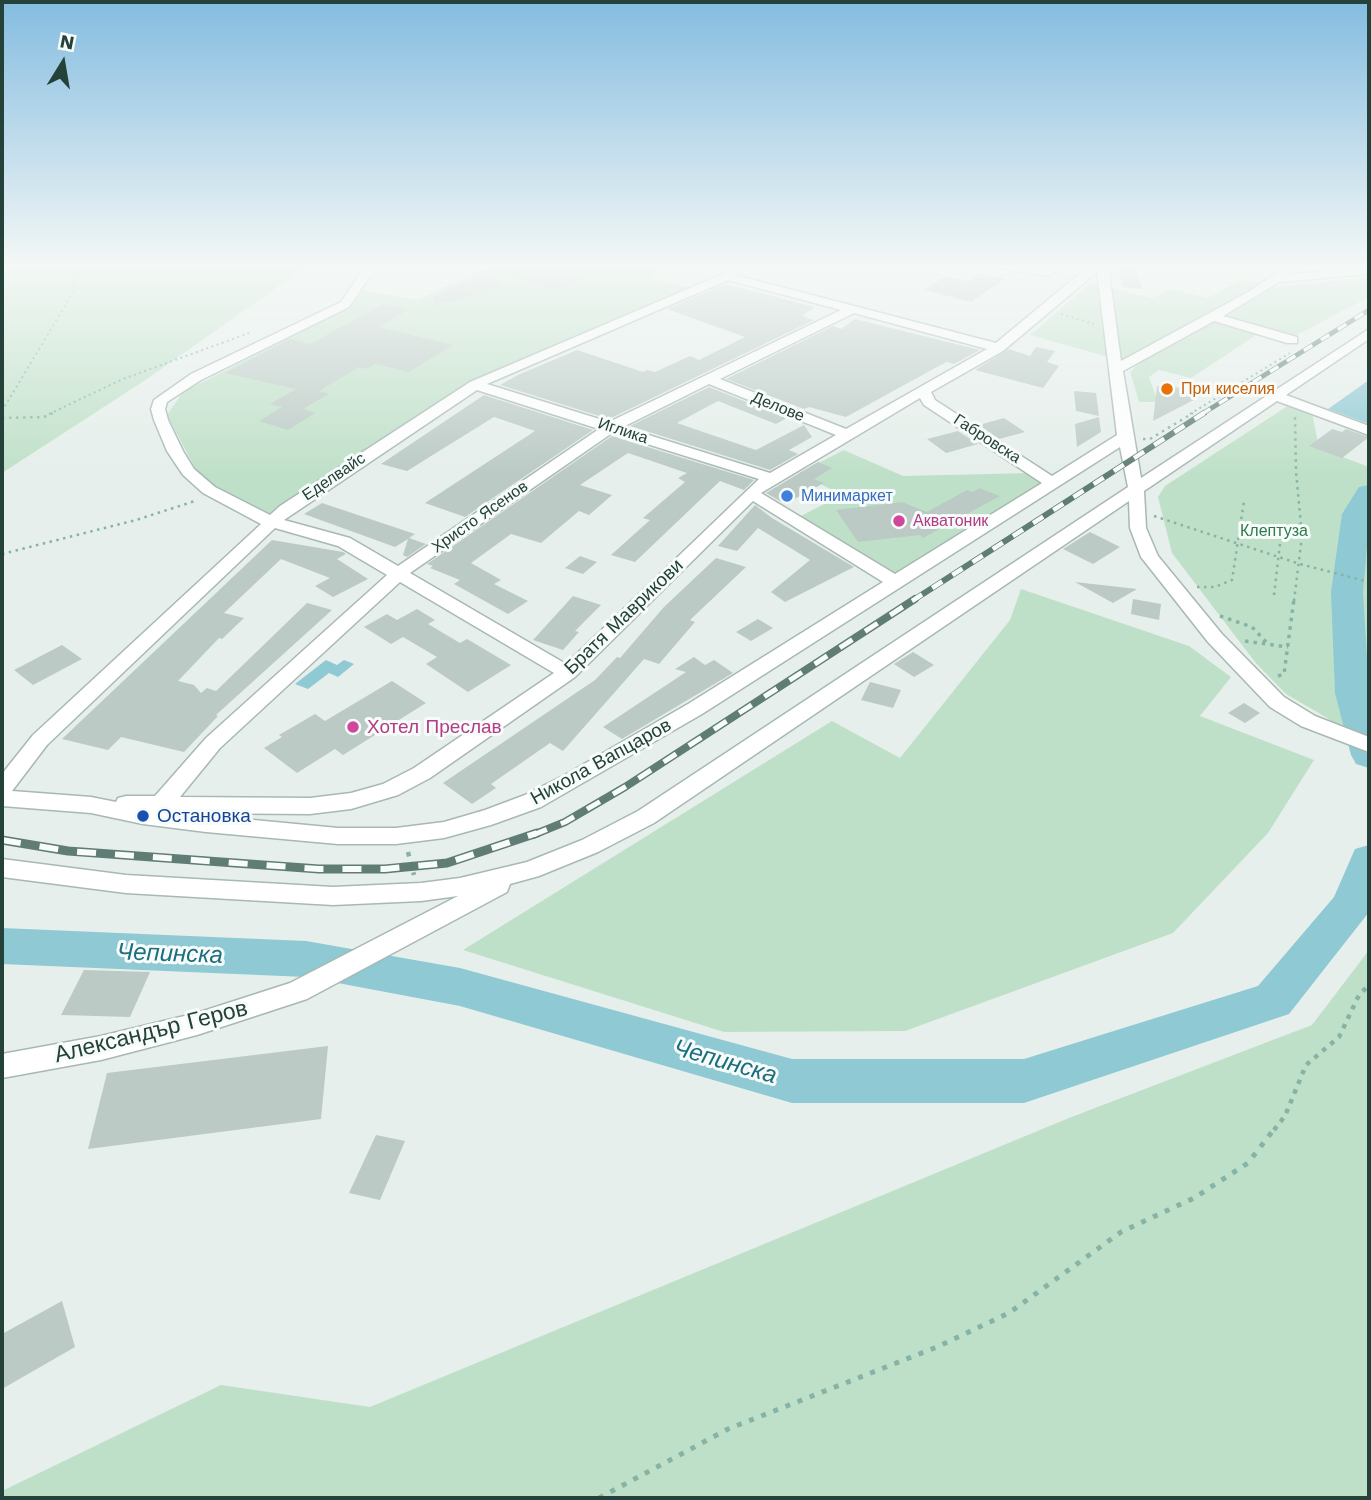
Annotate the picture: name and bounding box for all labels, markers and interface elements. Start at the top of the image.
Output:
north arrow [28,28,98,98]
text: N [58,29,76,55]
place label: При киселия [1181,379,1275,399]
marker: При киселия [1159,381,1175,397]
street label: Делове [749,388,807,426]
street label: Габровска [950,410,1024,468]
street label: Иглика [596,414,650,448]
street label: Еделвайс [299,449,369,505]
street label: Христо Ясенов [428,477,532,557]
place label: Минимаркет [801,486,893,506]
marker: Минимаркет [779,488,795,504]
place label: Акватоник [913,511,988,531]
marker: Акватоник [891,513,907,529]
park label: Клептуза [1240,521,1308,541]
street label: Братя Маврикови [560,554,688,680]
street label: Никола Вапцаров [527,714,675,810]
place label: Хотел Преслав [367,716,502,738]
marker: Хотел Преслав [345,719,361,735]
place label: Остановка [157,805,251,827]
marker: Остановка [135,808,151,824]
water label: Чепинска [117,938,223,970]
street label: Александър Геров [51,995,251,1069]
water label: Чепинска [670,1034,780,1090]

